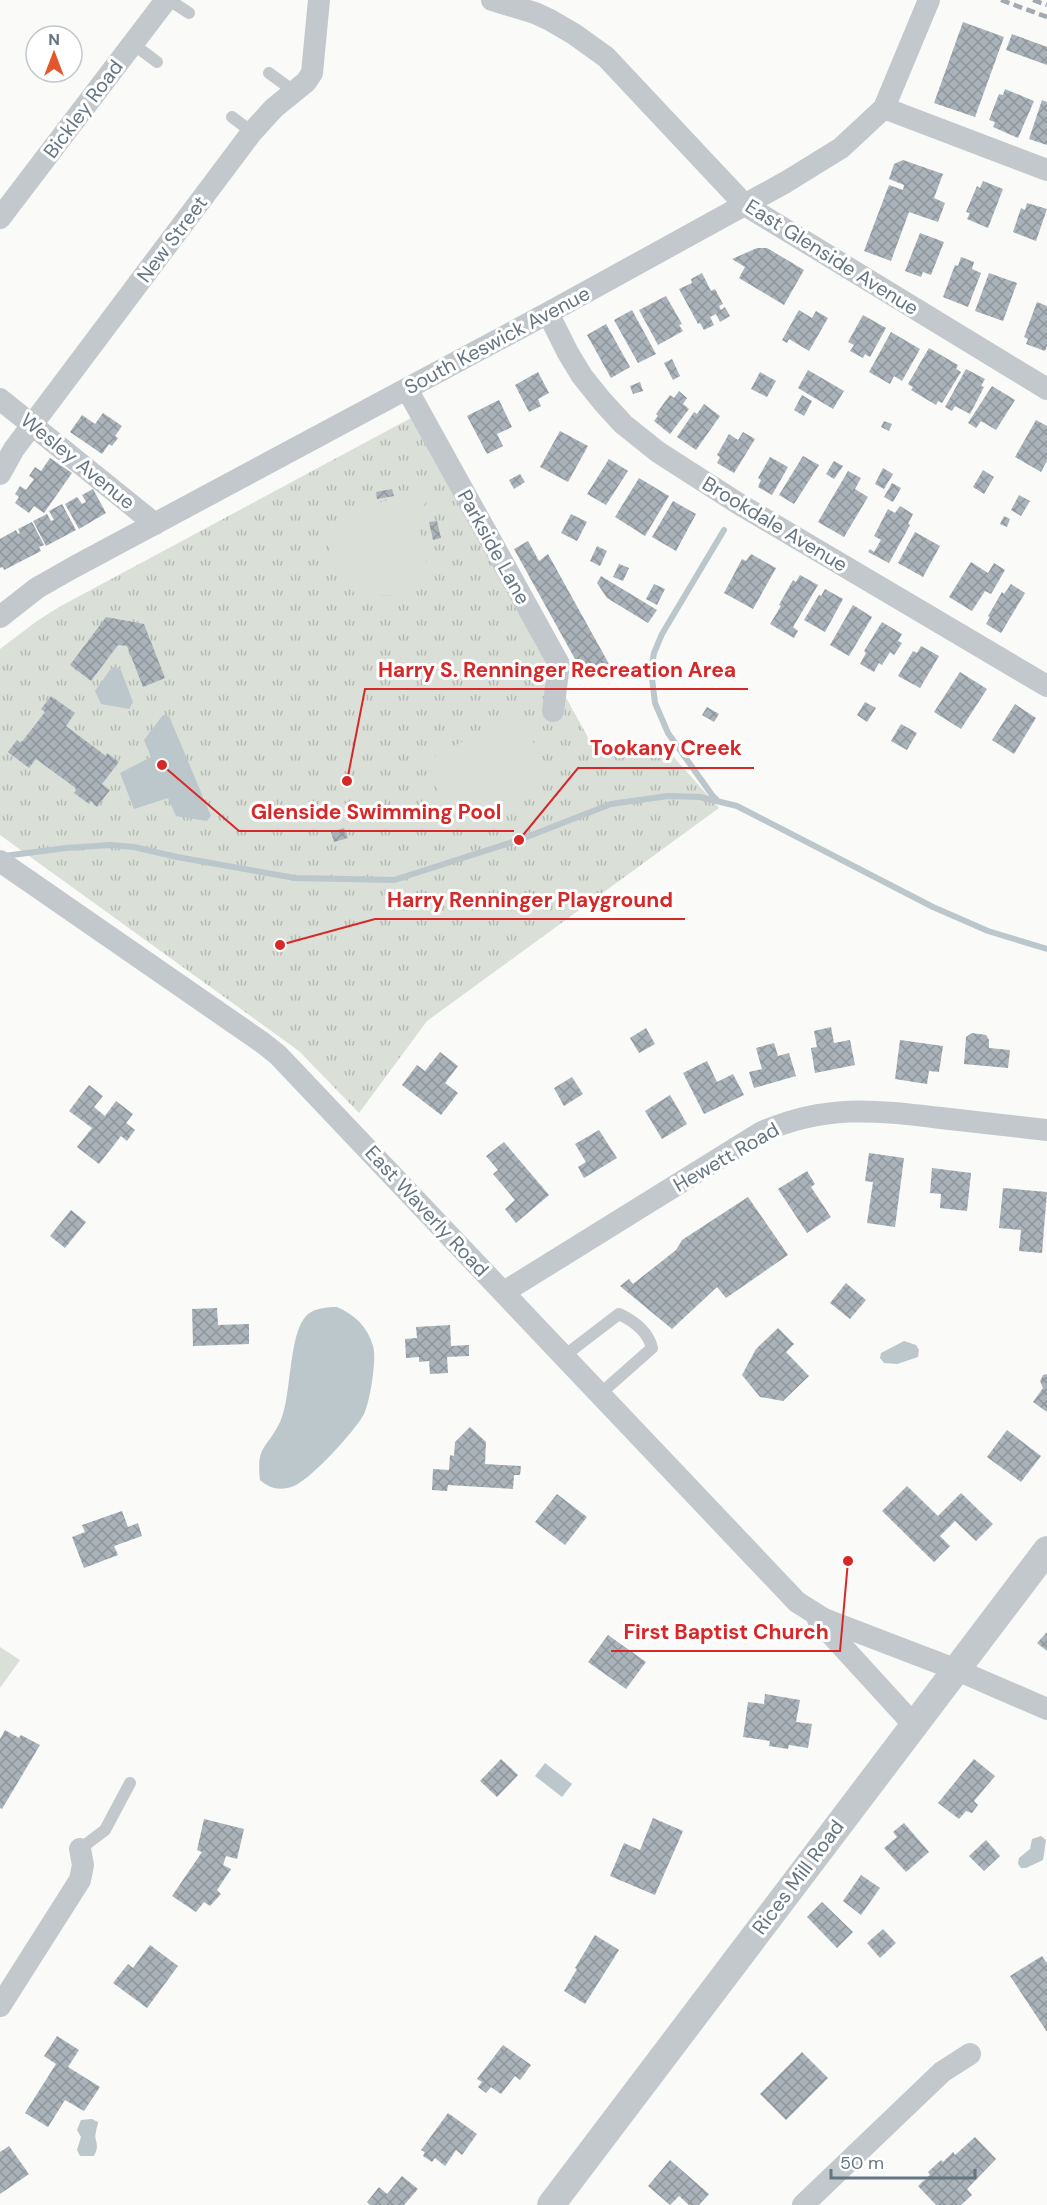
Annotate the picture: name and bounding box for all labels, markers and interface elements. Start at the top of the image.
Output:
north arrow [24,24,84,84]
text: N [48,29,60,50]
street label: Bickley Road [37,55,129,163]
street label: New Street [131,190,213,288]
street label: East Glenside Avenue [741,193,923,321]
street label: South Keswick Avenue [400,280,594,400]
street label: Wesley Avenue [16,407,140,515]
street label: Brookdale Avenue [698,470,852,578]
street label: Parkside Lane [452,485,536,609]
callout: Harry S. Renninger Recreation Area [365,650,748,689]
text: Harry S. Renninger Recreation Area [378,656,736,684]
callout: Tookany Creek [578,729,754,768]
text: Tookany Creek [590,734,742,762]
callout: Glenside Swimming Pool [239,792,514,831]
text: Glenside Swimming Pool [251,798,501,826]
callout: Harry Renninger Playground [375,880,685,919]
text: Harry Renninger Playground [387,886,673,914]
street label: Hewett Road [668,1116,784,1198]
street label: East Waverly Road [359,1140,495,1282]
callout: First Baptist Church [611,1612,840,1651]
text: First Baptist Church [623,1618,829,1646]
street label: Rices Mill Road [746,1814,850,1940]
scale bar [831,2142,975,2180]
text: 50 m [840,2151,884,2175]

